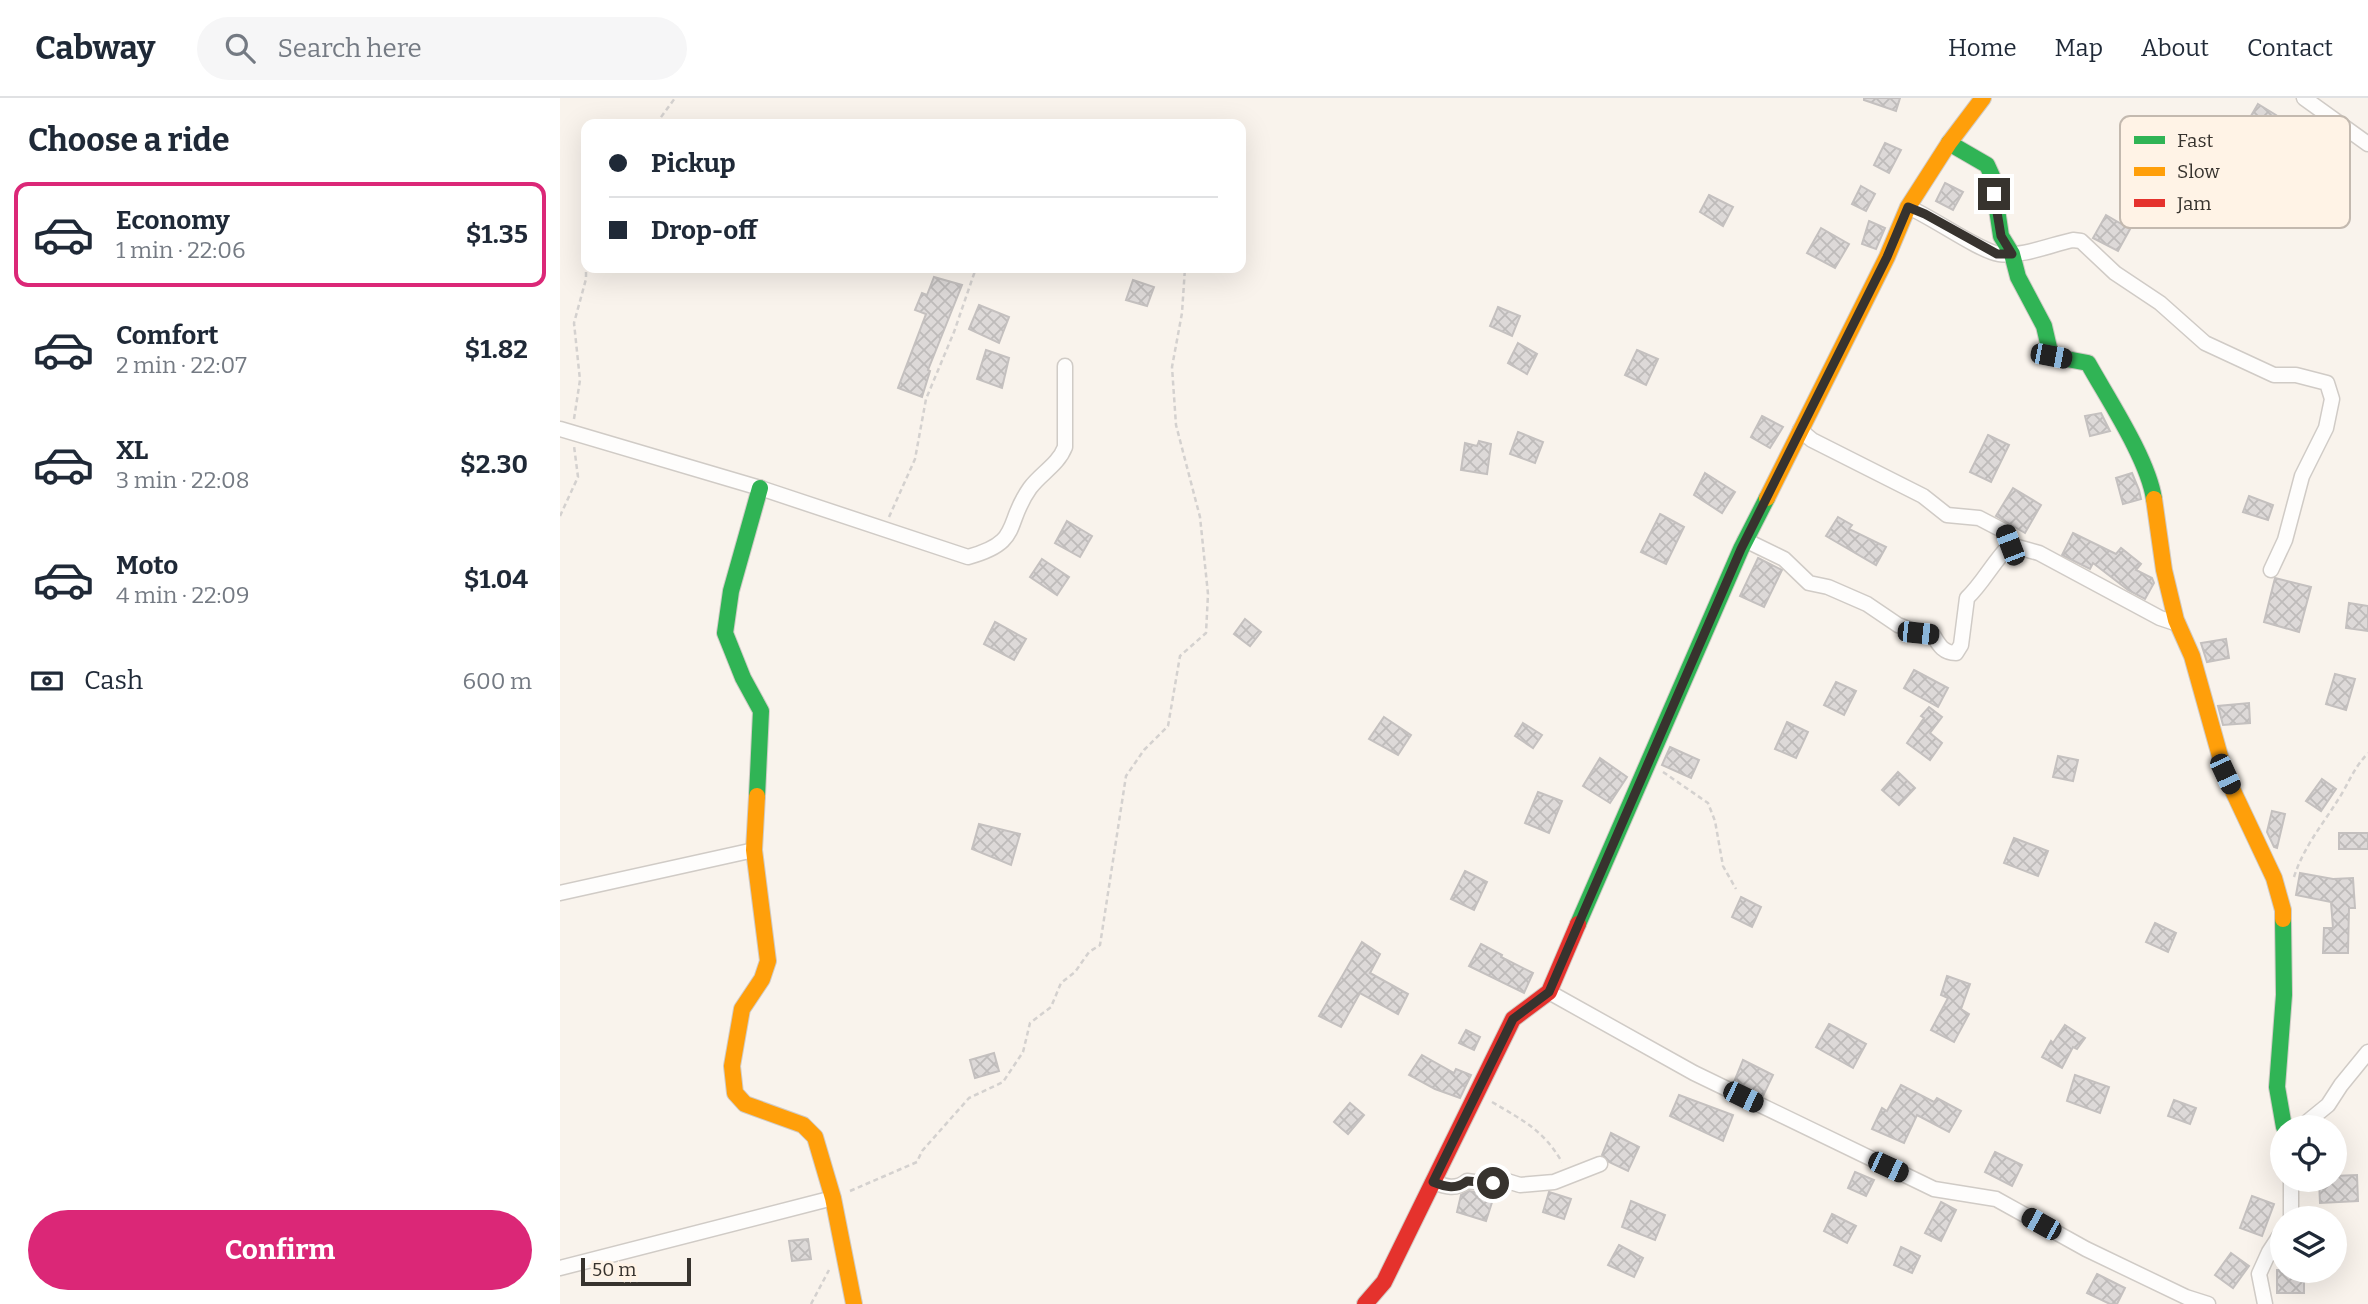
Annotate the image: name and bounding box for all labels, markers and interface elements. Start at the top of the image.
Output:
search box [197,17,687,80]
text: Cabway [35,28,155,68]
icon: search [221,29,259,67]
text: Search here [277,33,422,64]
text: Home [1948,34,2017,62]
text: Map [2055,34,2103,62]
text: About [2141,34,2209,62]
text: Contact [2247,34,2333,62]
legend [2120,116,2350,228]
text: Choose a ride [28,121,229,159]
text: Fast [2177,129,2214,152]
text: Pickup [651,148,736,179]
text: Slow [2177,160,2220,183]
route end [1978,178,2010,210]
text: Jam [2176,192,2211,215]
icon: car [32,203,95,266]
text: Economy [116,205,230,236]
text: Drop-off [651,215,757,246]
text: $1.35 [466,219,528,250]
text: 1 min · 22:06 [116,236,245,264]
icon: car [32,318,95,381]
text: Comfort [116,320,219,351]
text: $1.82 [465,334,528,365]
car [2029,342,2074,370]
text: 2 min · 22:07 [116,351,247,379]
icon: car [32,433,95,496]
text: XL [116,435,148,466]
text: $2.30 [460,449,528,480]
text: 3 min · 22:08 [116,466,250,494]
car [1993,522,2028,568]
icon: car [32,548,95,611]
text: Moto [116,550,178,581]
text: $1.04 [464,564,528,595]
text: 4 min · 22:09 [116,581,250,609]
car [1897,620,1940,646]
icon: cash [28,662,66,700]
text: Cash [84,665,143,696]
text: 600 m [462,667,532,695]
car [2207,751,2244,797]
car [1720,1078,1767,1116]
map controls [2270,1115,2347,1283]
button: locate [2270,1115,2347,1192]
car [1865,1149,1912,1185]
route start [1477,1167,1509,1199]
car [2018,1205,2065,1243]
button: layers [2270,1206,2347,1283]
button: Confirm [28,1210,532,1290]
scale bar [581,1255,691,1287]
text: 50 m [592,1258,636,1281]

